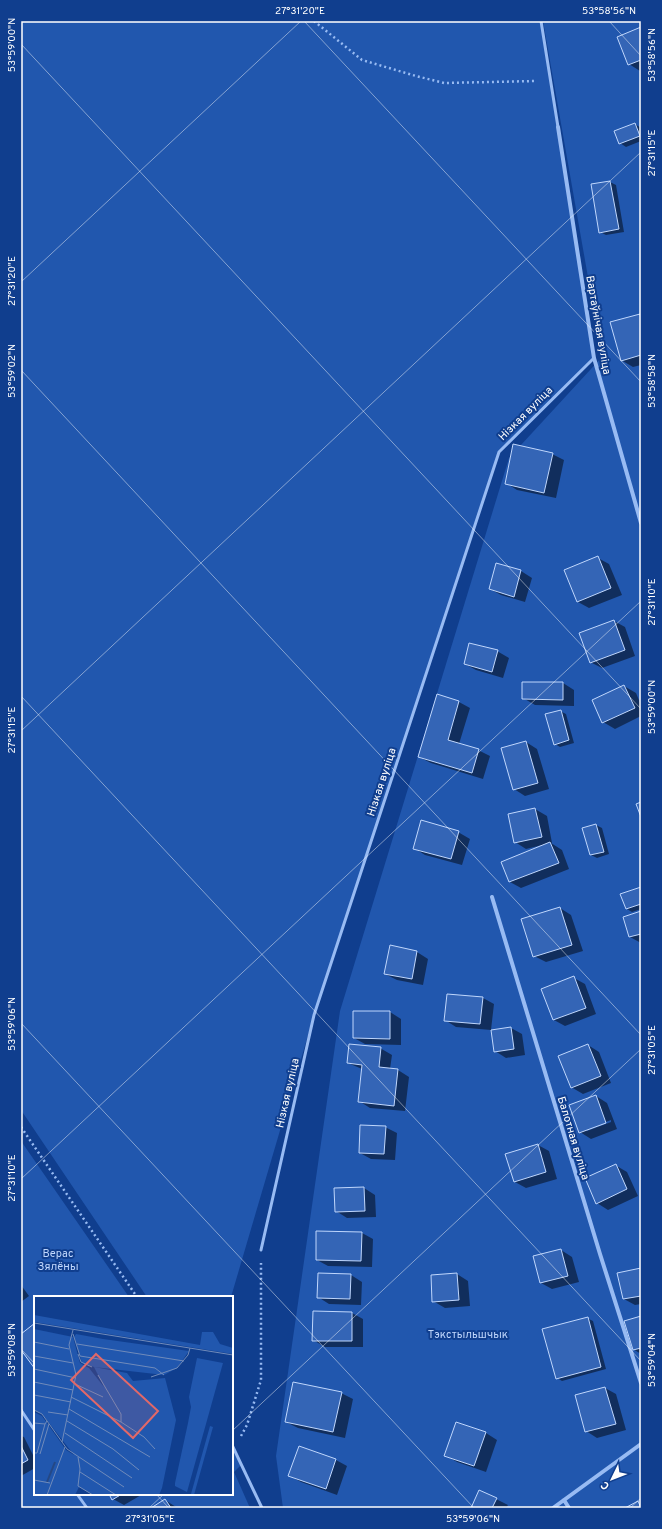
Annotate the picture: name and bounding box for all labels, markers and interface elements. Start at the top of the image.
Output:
text: 27°31'20"E [275,5,325,18]
text: 53°58'56"N [582,5,636,18]
text: 53°59'00"N [6,18,19,72]
text: 53°58'56"N [646,28,659,82]
text: 27°31'15"E [646,129,659,177]
text: 27°31'20"E [6,256,19,306]
street label: Вартаўнічая вуліца [582,275,614,376]
text: 53°59'02"N [6,344,19,398]
text: 53°58'58"N [646,354,659,408]
street label: Нізкая вуліца [496,383,556,444]
text: 27°31'10"E [646,578,659,626]
text: 53°59'00"N [646,680,659,734]
text: 27°31'15"E [6,706,19,754]
street label: Нізкая вуліца [364,746,400,818]
text: 53°59'06"N [6,997,19,1051]
text: 27°31'05"E [646,1025,659,1075]
street label: Нізкая вуліца [273,1057,303,1130]
street label: Балотная вуліца [554,1095,592,1182]
text: 27°31'10"E [6,1154,19,1202]
park label: Верас Зялёны [38,1247,78,1274]
inset map [34,1296,233,1495]
text: 53°59'08"N [6,1323,19,1377]
park label: Тэкстыльшчык [428,1328,508,1342]
text: 53°59'04"N [646,1333,659,1387]
north arrow [592,1459,632,1499]
text: С [598,1478,613,1492]
text: 27°31'05"E [125,1513,175,1526]
text: 53°59'06"N [446,1513,500,1526]

